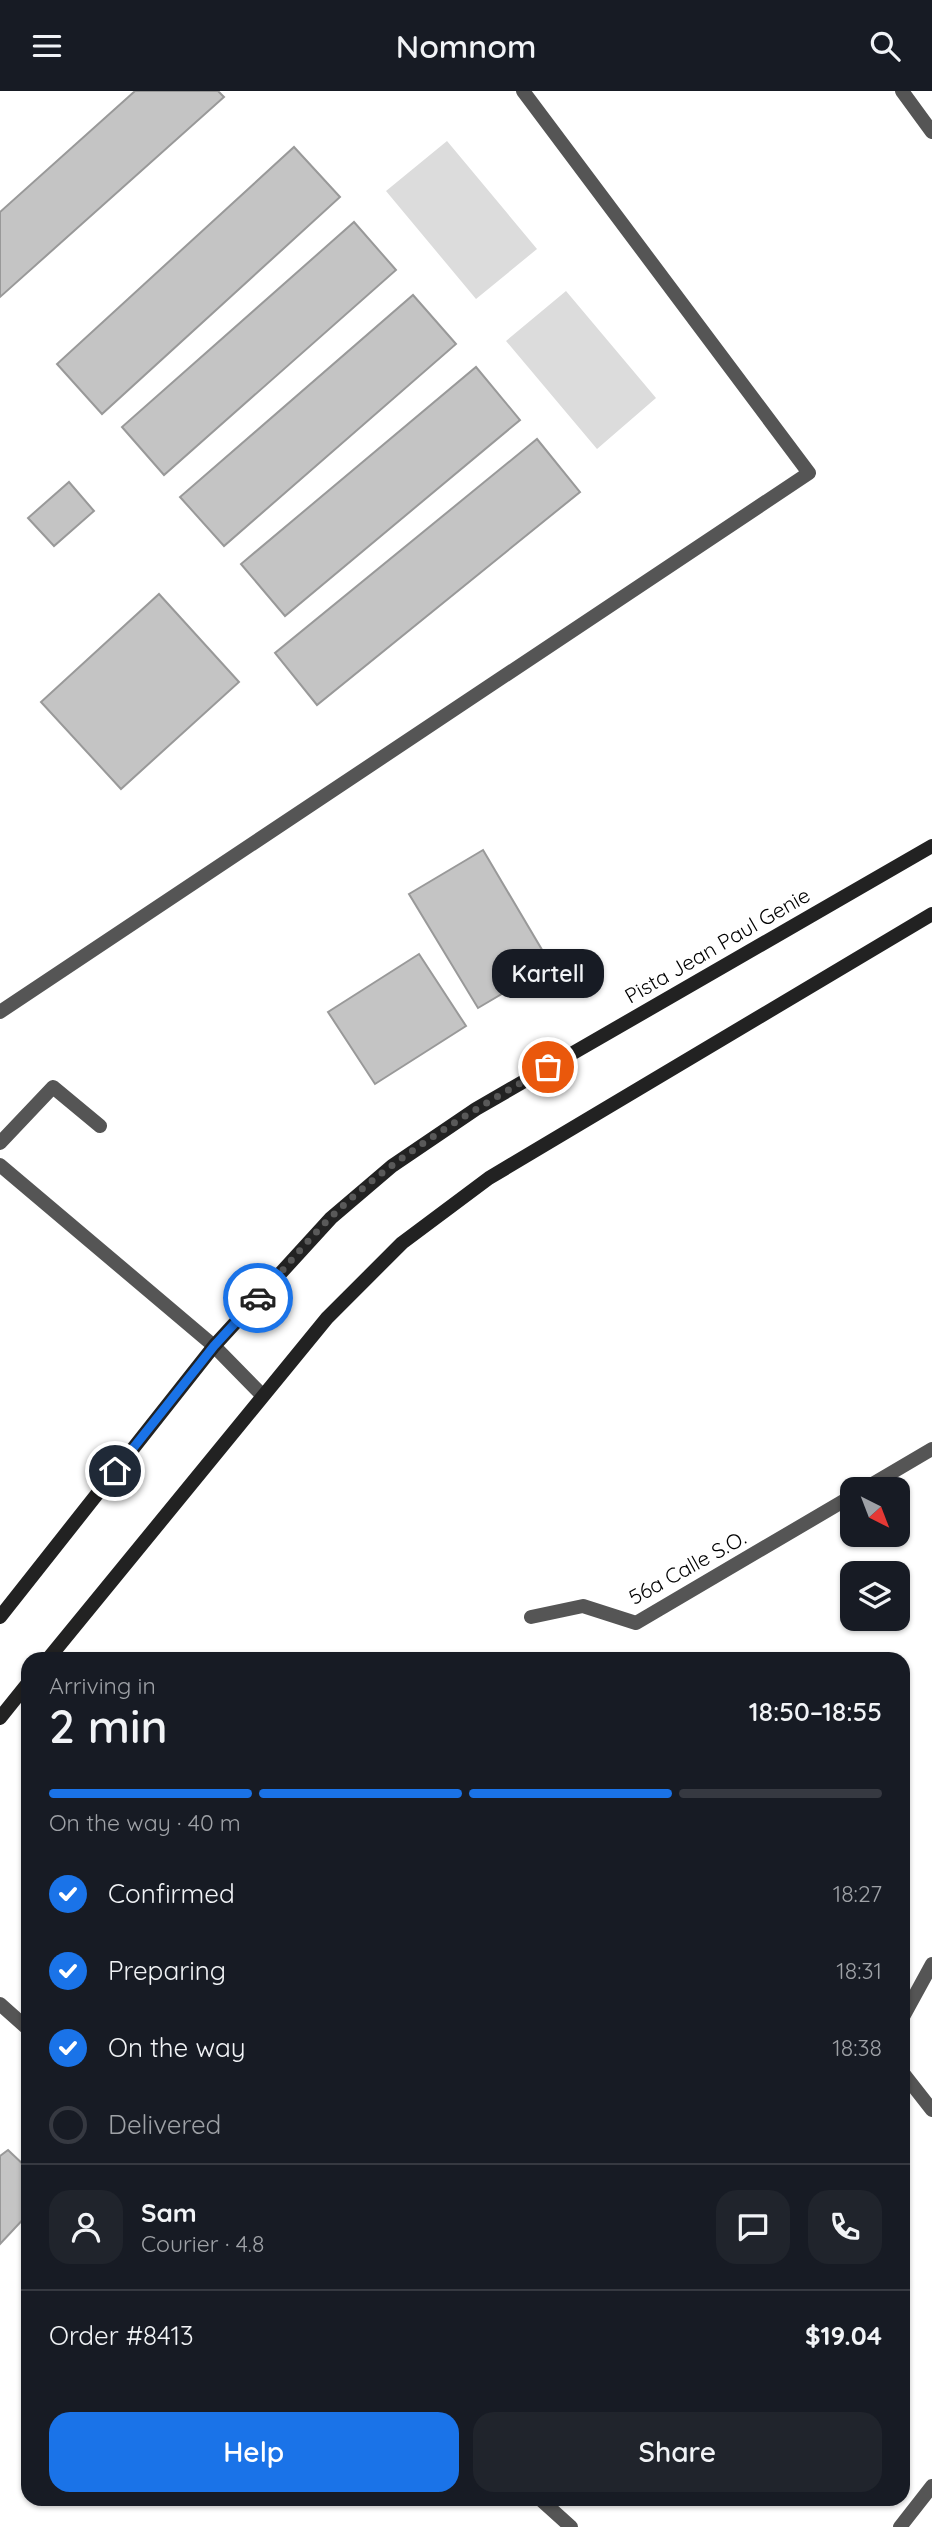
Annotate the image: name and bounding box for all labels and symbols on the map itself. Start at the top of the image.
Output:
street label: Pista Jean Paul Genie [620,881,814,1009]
callout: Kartell [492,948,604,997]
pin [518,1037,578,1097]
courier [223,1263,293,1333]
pin [85,1441,145,1501]
north arrow [840,1477,910,1547]
street label: 56a Calle S.O. [624,1524,750,1610]

